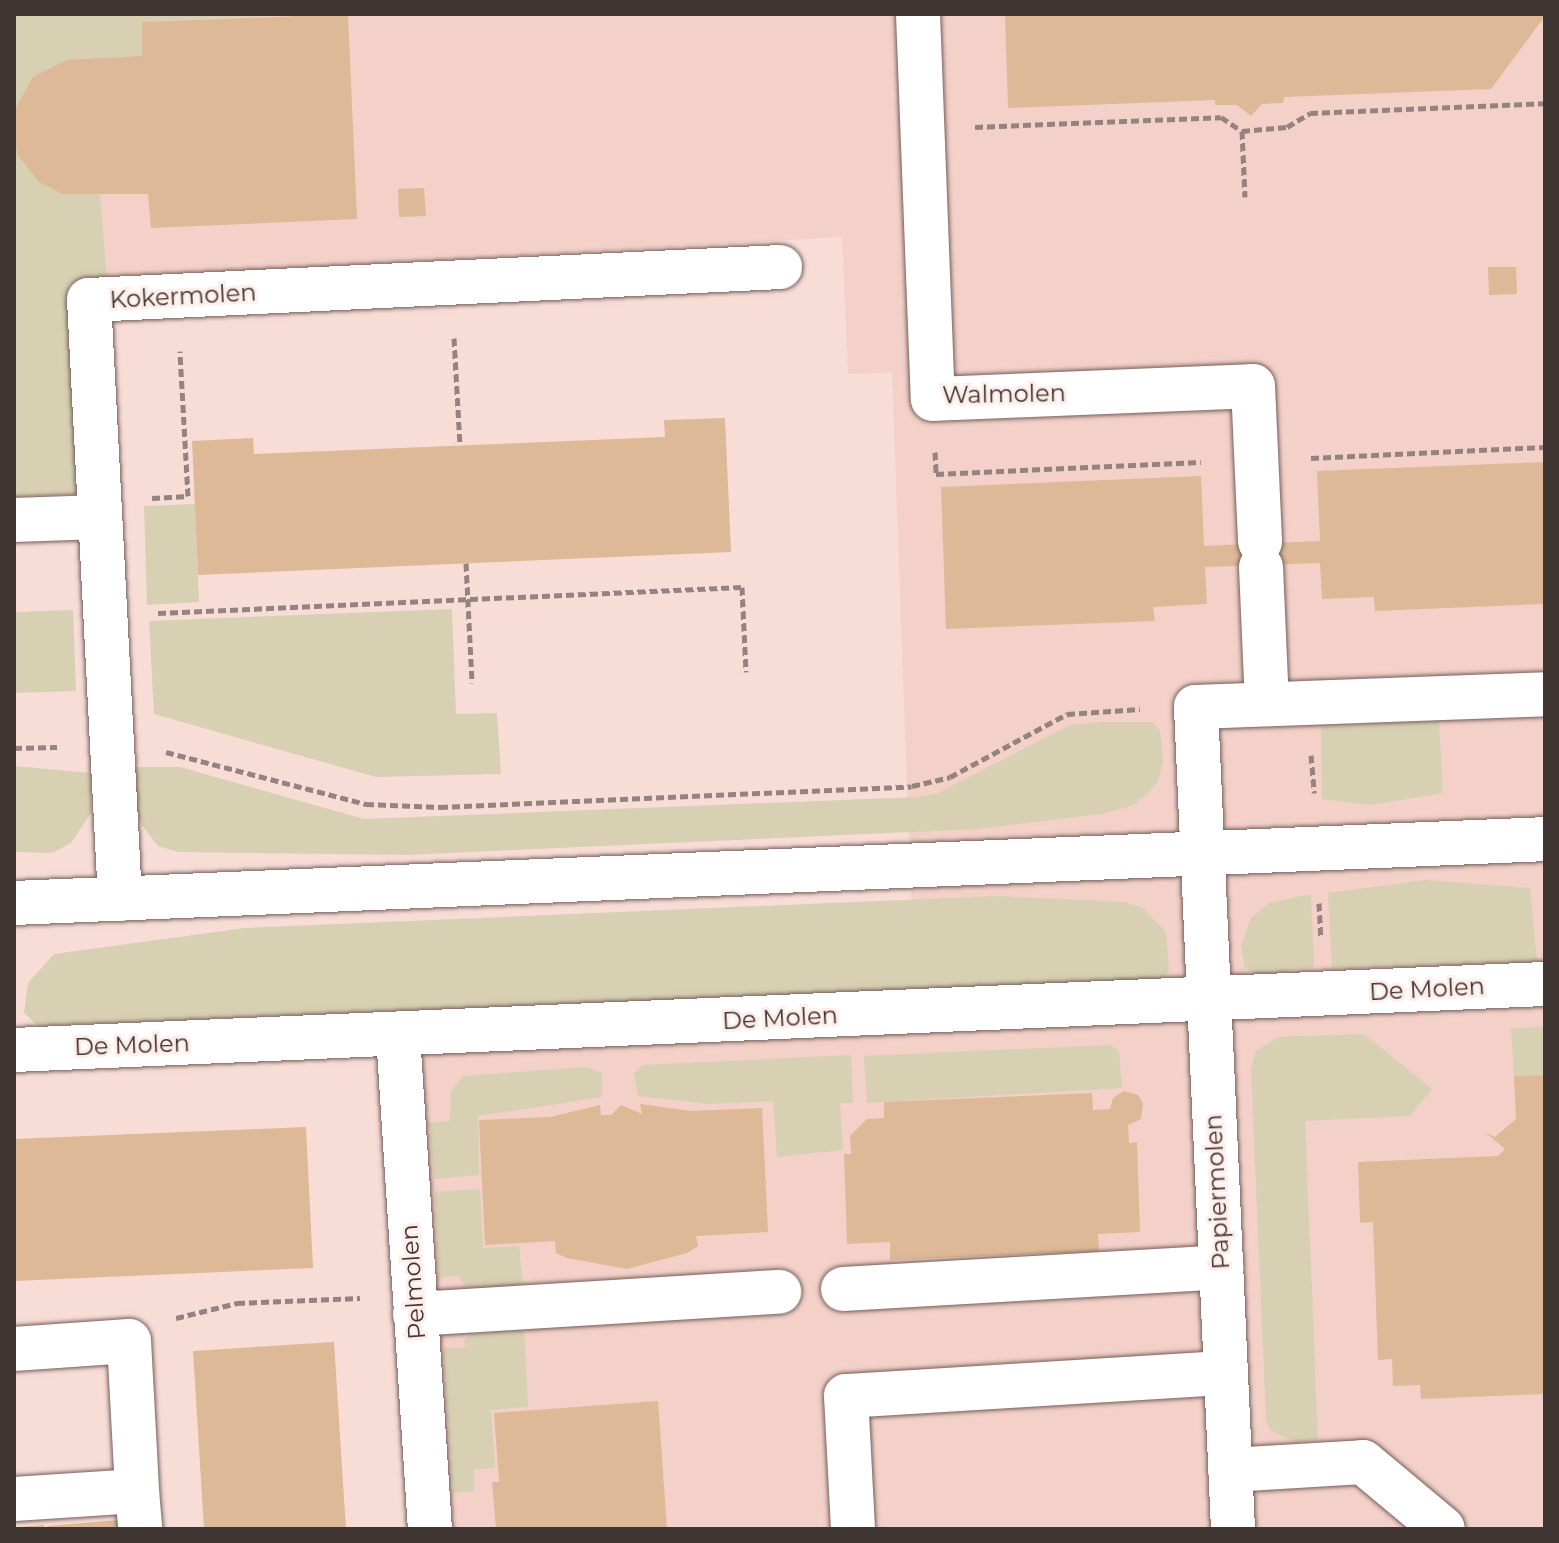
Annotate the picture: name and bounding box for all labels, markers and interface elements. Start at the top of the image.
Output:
street label: Kokermolen [109,278,257,314]
street label: Walmolen [942,379,1066,409]
street label: De Molen [1368,972,1486,1006]
street label: De Molen [721,1001,839,1035]
street label: De Molen [74,1029,190,1061]
street label: Papiermolen [1199,1114,1235,1270]
street label: Pelmolen [395,1223,431,1341]

